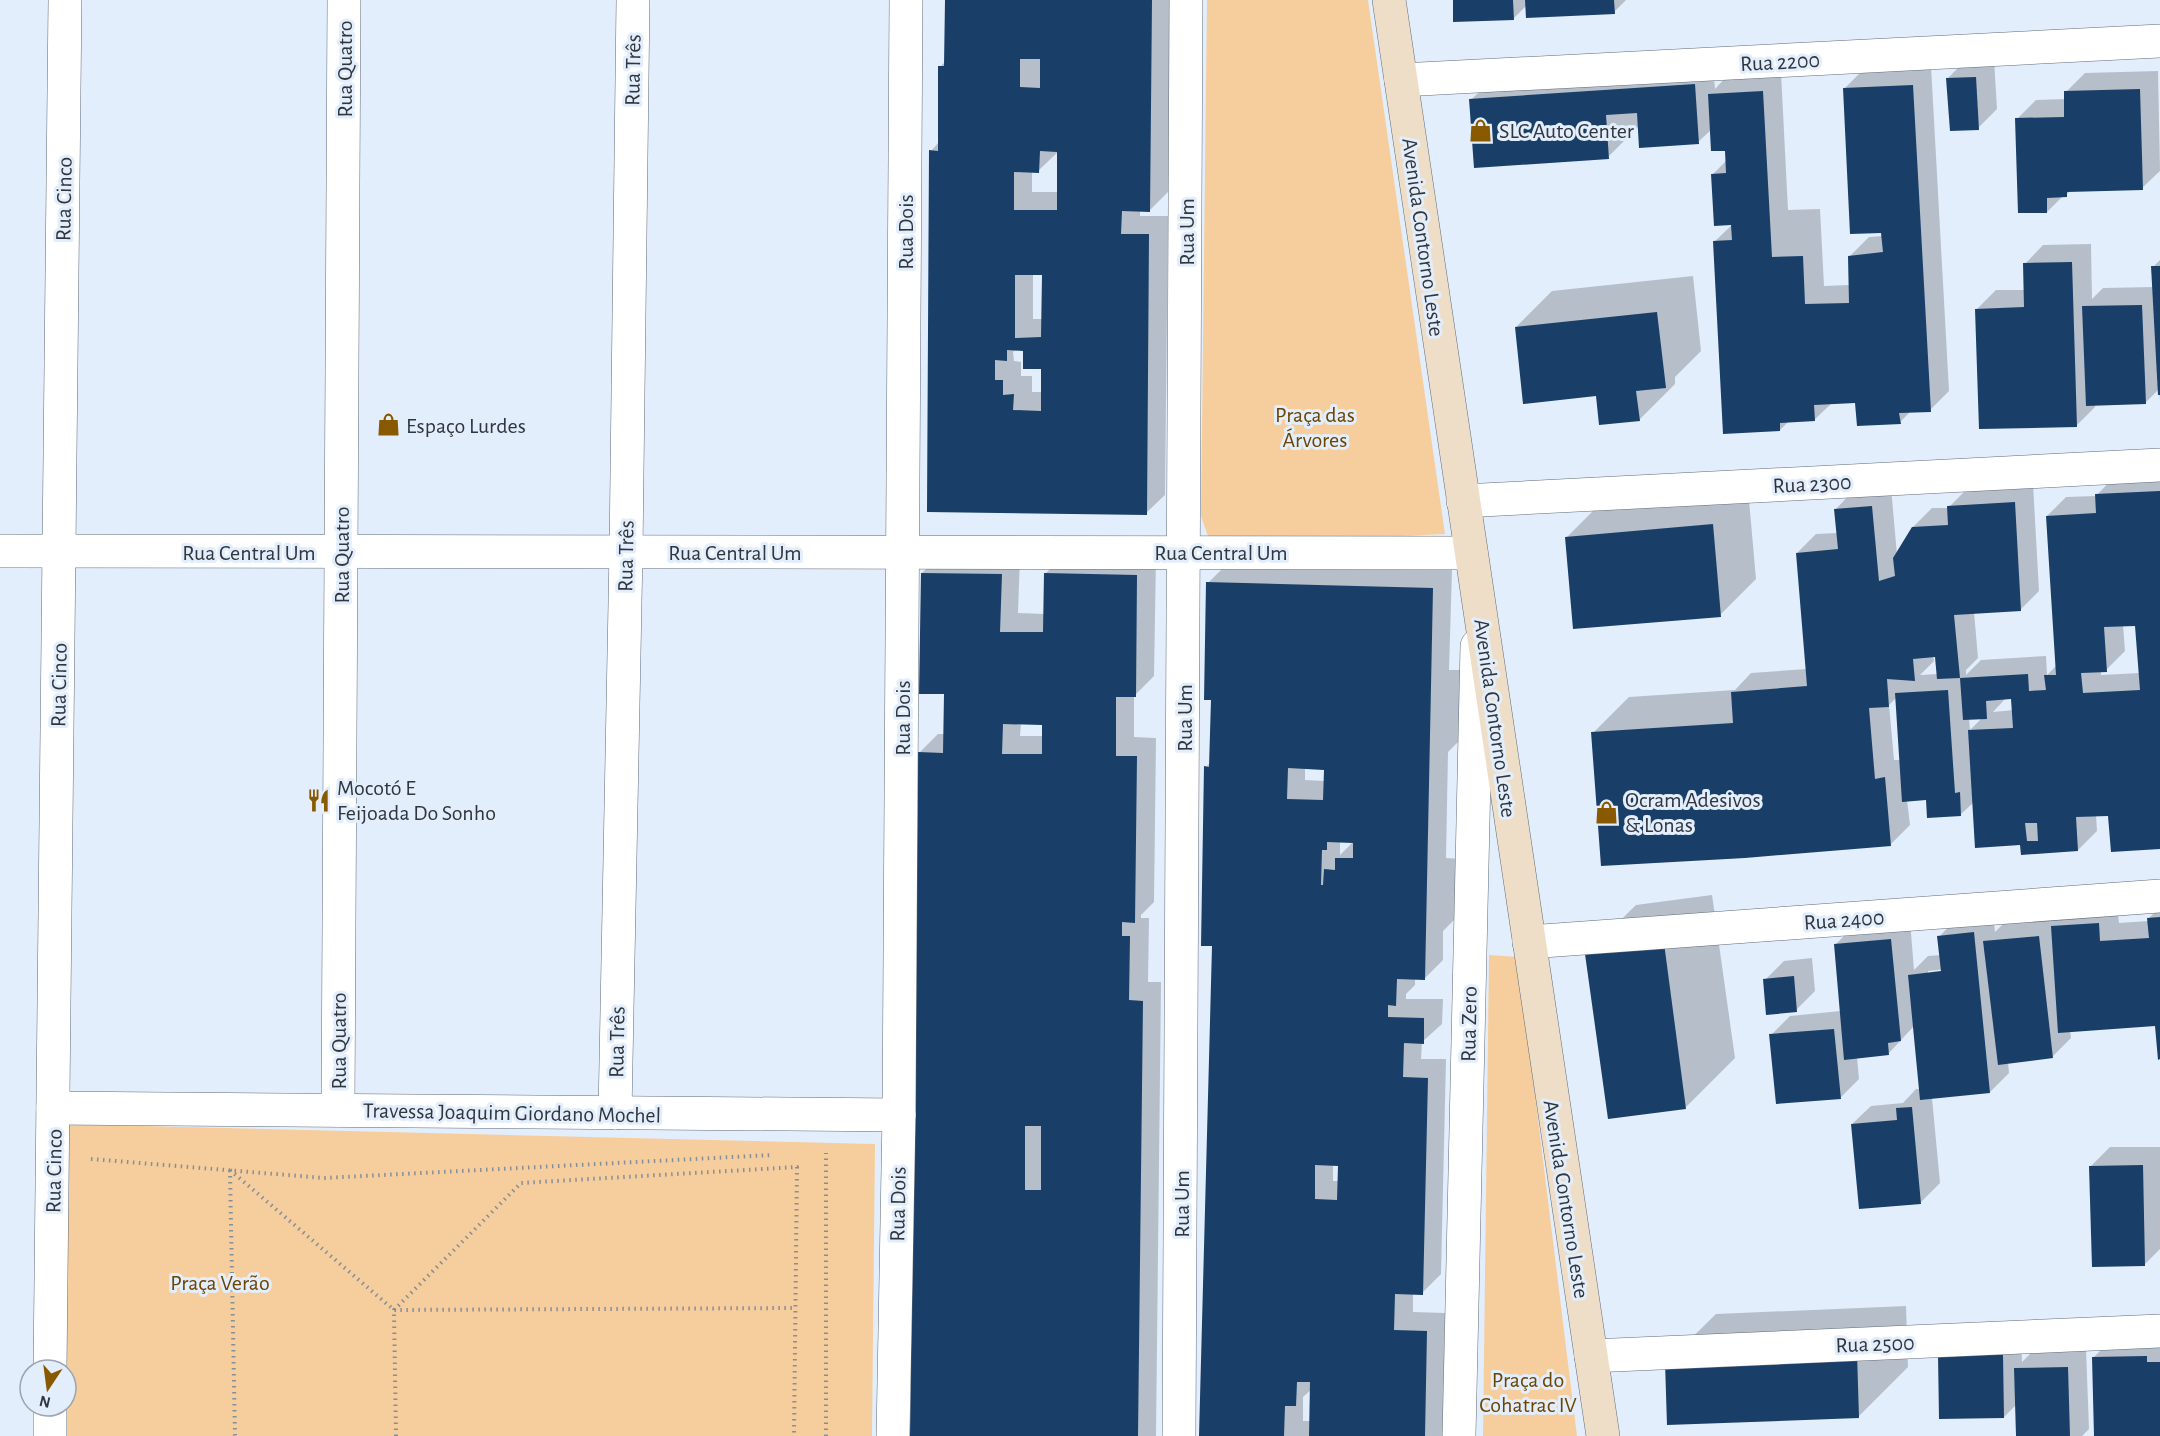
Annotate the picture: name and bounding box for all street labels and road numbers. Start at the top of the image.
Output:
street label: Rua Quatro [334,20,356,118]
street label: Rua Três [621,34,645,106]
street label: Rua 2200 [1740,49,1821,75]
street label: Avenida Contorno Leste [1398,136,1448,338]
street label: Rua Cinco [52,157,76,241]
street label: Rua Dois [895,194,917,270]
street label: Rua Um [1176,198,1198,266]
street label: Rua 2300 [1772,471,1852,497]
street label: Rua Quatro [331,506,353,604]
street label: Rua Três [614,520,638,592]
street label: Rua Central Um [182,542,316,564]
street label: Rua Central Um [668,542,802,564]
street label: Rua Central Um [1154,542,1288,564]
street label: Avenida Contorno Leste [1470,617,1520,819]
street label: Rua Cinco [47,643,71,727]
street label: Rua Dois [892,680,914,756]
street label: Rua Um [1174,684,1196,752]
street label: Rua 2400 [1803,906,1885,934]
street label: Rua Zero [1457,986,1481,1062]
street label: Rua Quatro [328,992,350,1090]
street label: Rua Três [605,1006,629,1078]
street label: Avenida Contorno Leste [1539,1098,1593,1300]
street label: Travessa Joaquim Giordano Mochel [363,1099,661,1127]
street label: Rua Cinco [42,1129,66,1213]
street label: Rua Dois [886,1166,910,1242]
street label: Rua Um [1171,1170,1193,1238]
street label: Rua 2500 [1835,1332,1915,1356]

